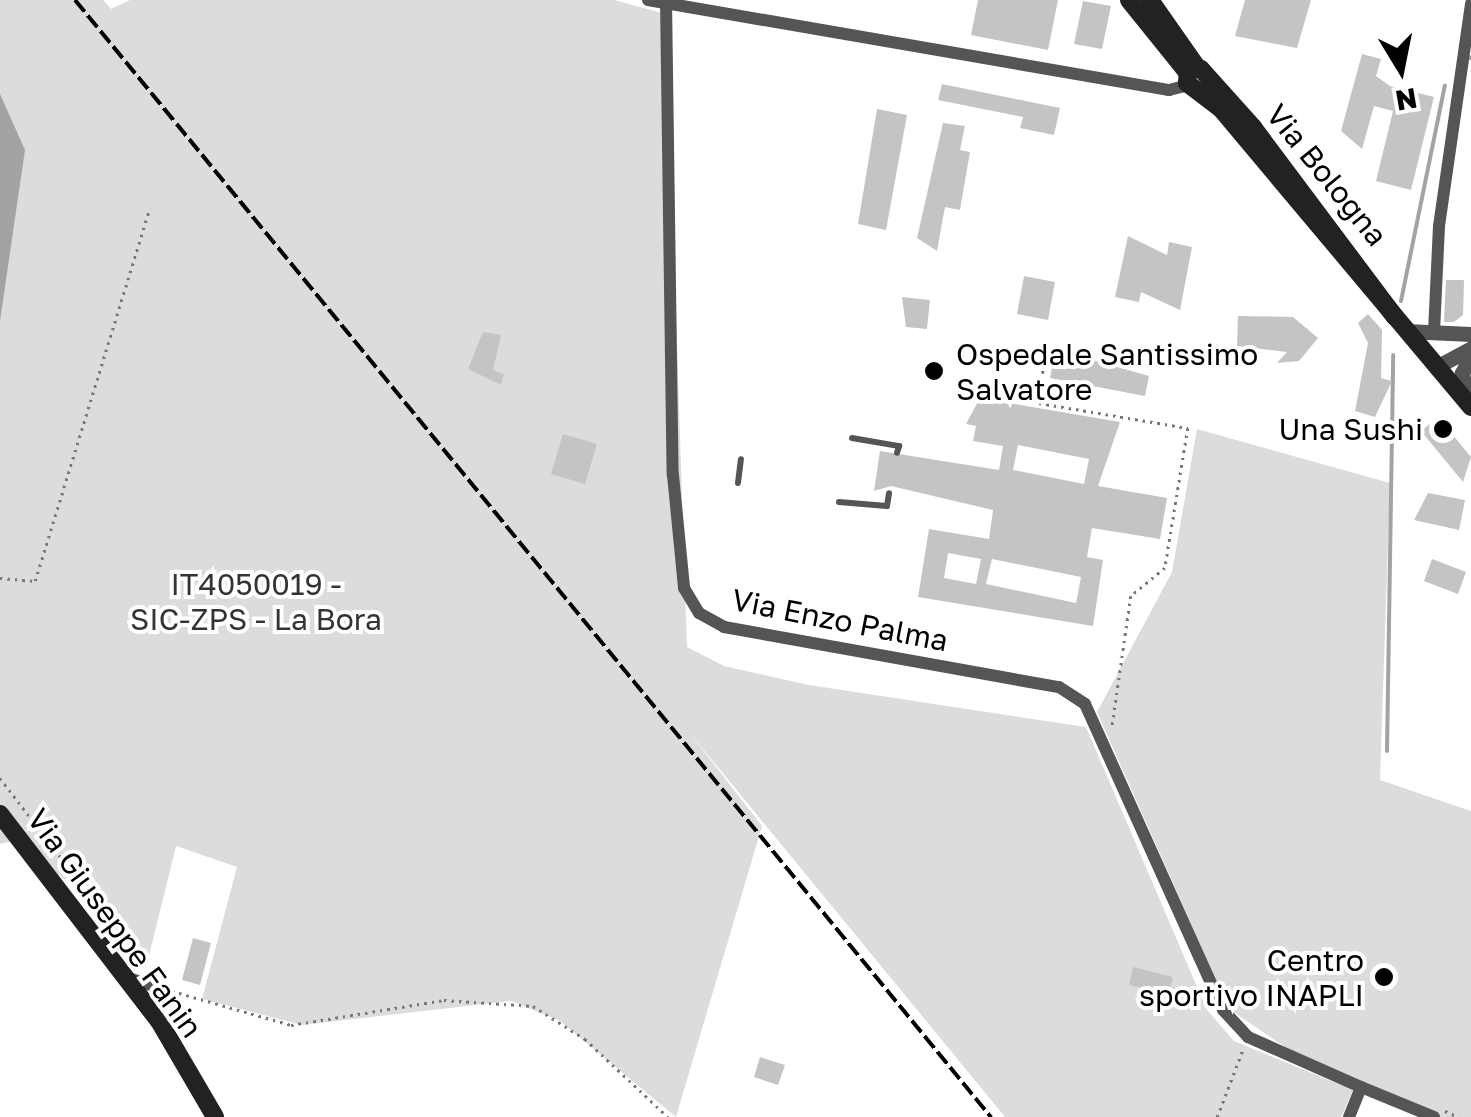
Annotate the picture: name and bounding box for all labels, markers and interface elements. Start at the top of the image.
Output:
north arrow [1351,20,1451,120]
text: N [1393,82,1420,118]
street label: Via Bologna [1259,97,1395,253]
place label: Ospedale Santissimo Salvatore [956,336,1258,406]
marker: Ospedale Santissimo Salvatore [921,358,947,384]
place label: Una Sushi [1278,411,1423,447]
marker: Una Sushi [1432,418,1454,440]
park label: IT4050019 - SIC-ZPS - La Bora [130,566,382,636]
street label: Via Enzo Palma [729,581,951,659]
street label: Via Giuseppe Fanin [20,802,210,1044]
place label: Centro sportivo INAPLI [1139,942,1364,1012]
marker: Centro sportivo INAPLI [1373,966,1395,988]

